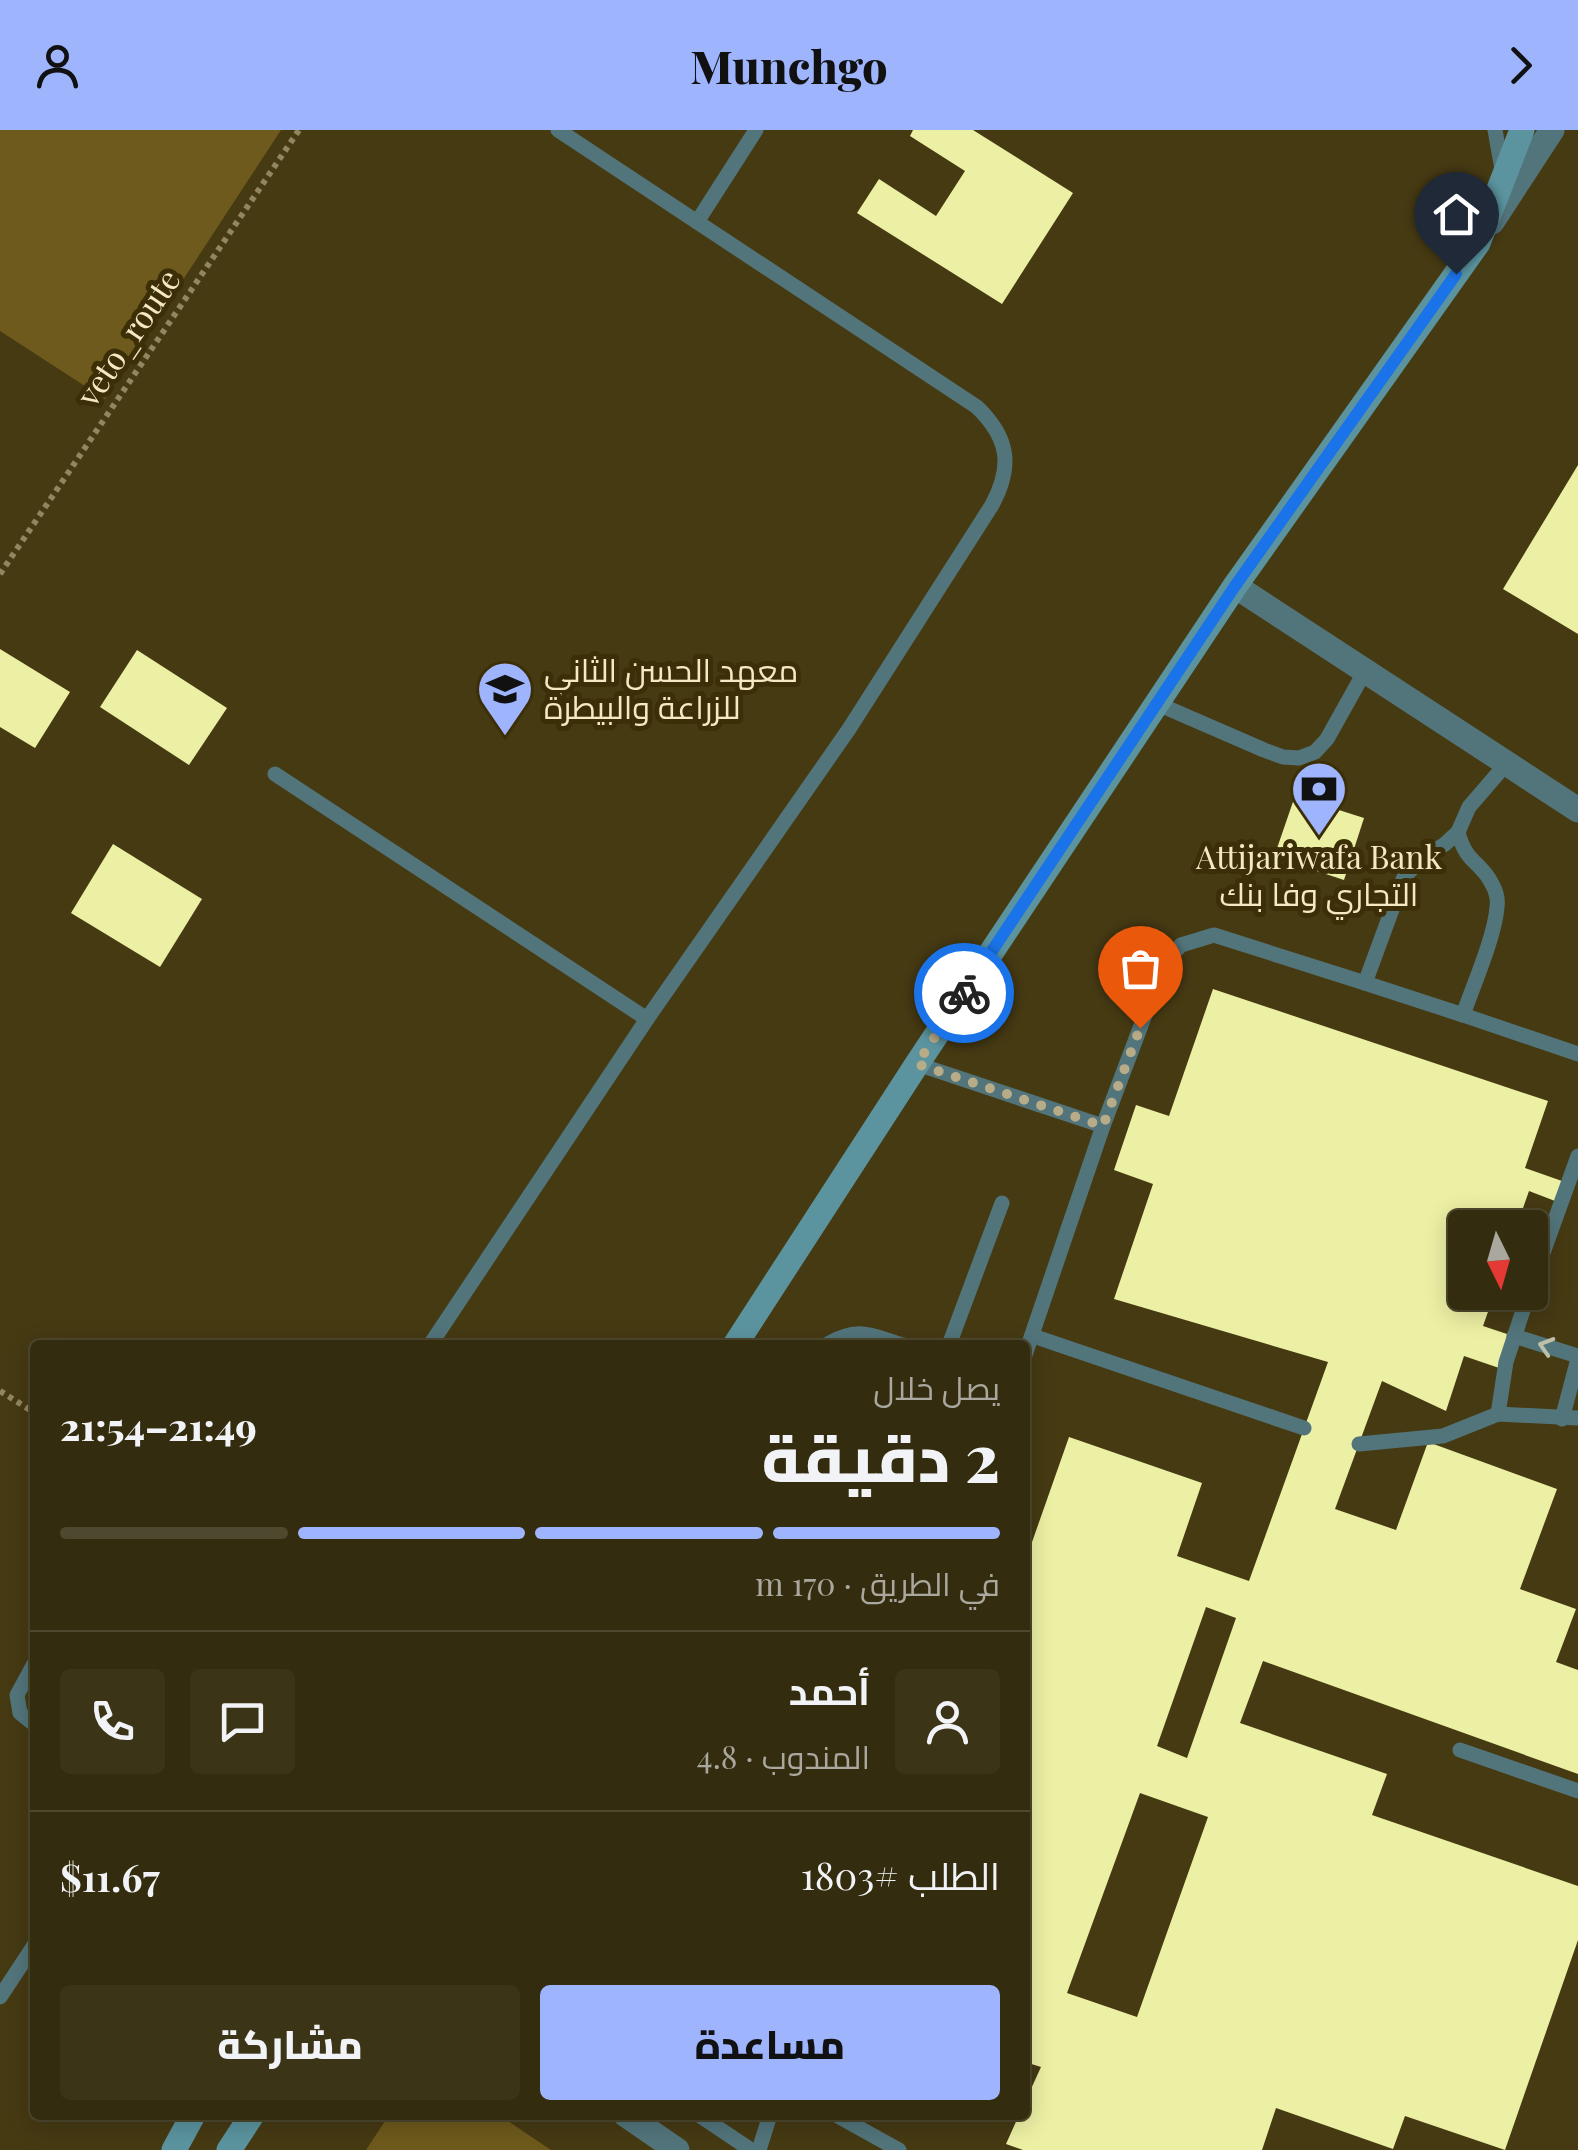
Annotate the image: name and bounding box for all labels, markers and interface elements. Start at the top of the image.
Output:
text: Munchgo [690,35,888,95]
icon: person [30,38,85,93]
icon: forward [1493,38,1548,93]
pin [1414,172,1499,275]
icon: home [1429,187,1484,242]
street label: veto_route [65,260,189,414]
place label: معهد الحسن الثاني للزراعة والبيطرة [544,647,798,727]
school or university icon: معهد الحسن الثاني للزراعة والبيطرة [475,659,535,738]
bank icon: Attijariwafa Bank التجاري وفا بنك [1289,759,1349,838]
place label: Attijariwafa Bank التجاري وفا بنك [1195,834,1442,920]
pin [1098,926,1183,1029]
icon: bag [1113,941,1168,996]
courier [914,943,1014,1043]
icon: bike [937,966,992,1021]
north arrow [1448,1210,1548,1310]
map controls [1448,1210,1548,1310]
one-way arrow [1538,1337,1555,1358]
text: يصل خلال [873,1365,1000,1408]
text: 21:49–21:54 [60,1400,257,1451]
text: 2 دقيقة [761,1412,1000,1498]
text: في الطريق · 170 m [755,1561,1000,1604]
text: أحمد [789,1664,870,1715]
button: phone [60,1669,165,1774]
button: chat [190,1669,295,1774]
button: person [895,1669,1000,1774]
text: المندوب · 4.8 [697,1734,870,1777]
text: الطلب #1803 [801,1849,1000,1900]
text: $11.67 [60,1851,160,1902]
button: مشاركة [60,1985,520,2100]
button: مساعدة [540,1985,1000,2100]

